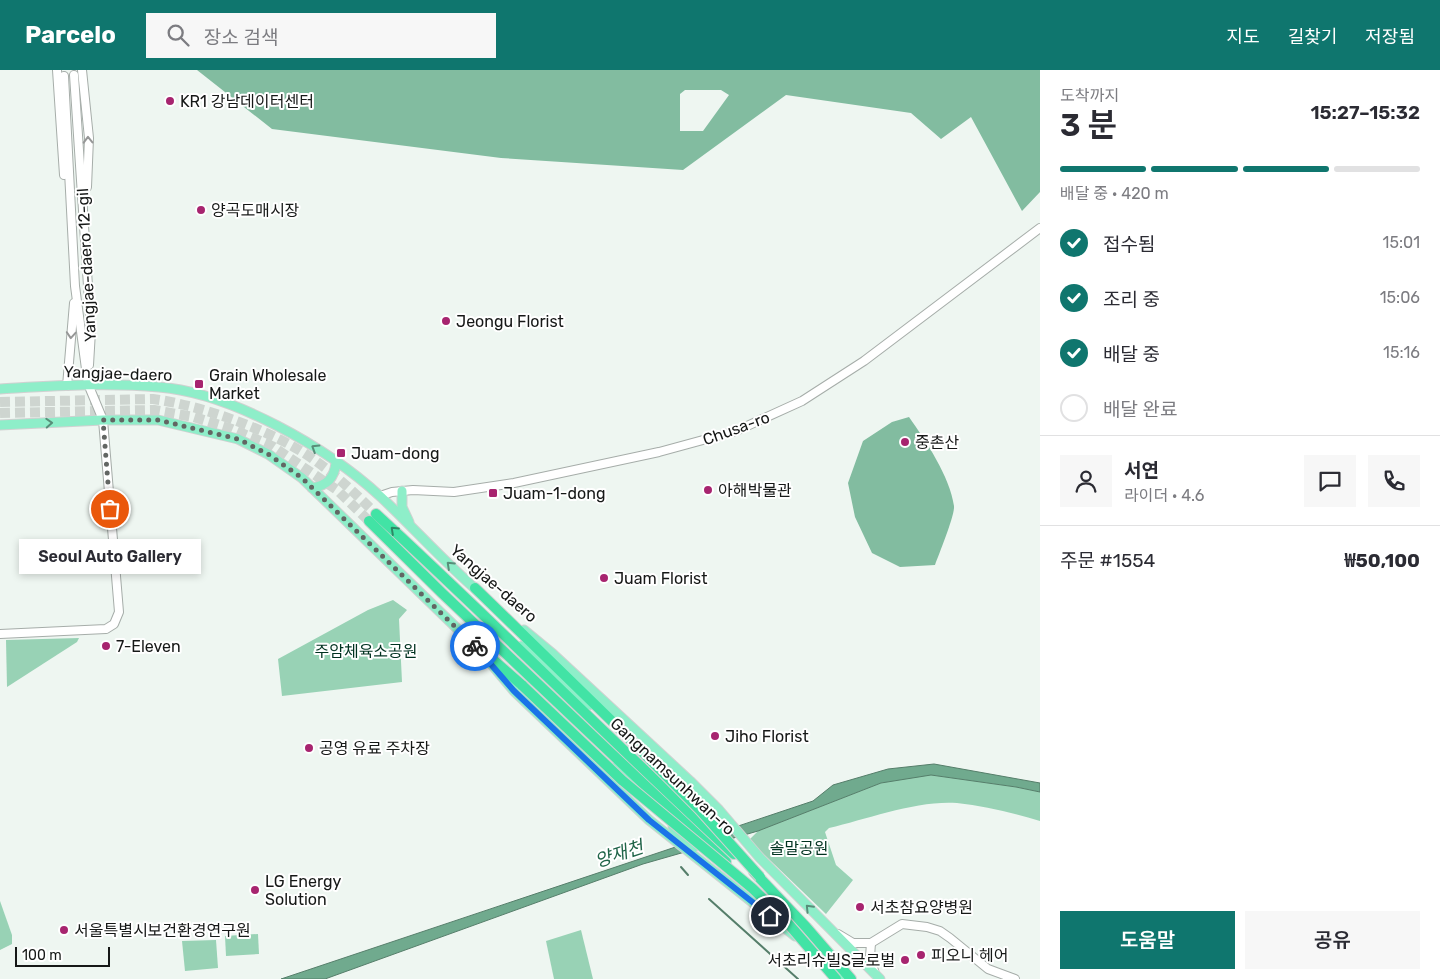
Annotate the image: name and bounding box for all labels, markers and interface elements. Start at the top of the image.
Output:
search box [146,13,496,58]
text: Parcelo [25,21,116,49]
icon: search [164,21,192,49]
text: 장소 검색 [204,26,278,49]
text: 지도 [1227,26,1260,48]
text: 길찾기 [1288,26,1337,48]
text: 저장됨 [1365,26,1415,48]
text: 도착까지 [1060,86,1119,105]
place label: KR1 강남데이터센터 [180,92,314,111]
marker: KR1 강남데이터센터 [164,95,176,107]
text: 15:27–15:32 [1310,101,1420,124]
text: 3 분 [1060,106,1117,144]
one-way arrow [83,136,94,144]
text: 배달 중 · 420 m [1060,184,1169,203]
street label: Yangjae-daero 12-gil [73,188,100,342]
place label: 양곡도매시장 [211,201,300,220]
marker: 양곡도매시장 [195,204,207,216]
icon: check [1060,229,1088,257]
text: 접수됨 [1103,233,1155,256]
text: 15:01 [1383,233,1420,252]
icon: check [1060,284,1088,312]
text: 조리 중 [1103,288,1160,311]
text: 15:06 [1380,288,1420,307]
place label: Jeongu Florist [456,312,564,331]
marker: Jeongu Florist [440,315,452,327]
one-way arrow [66,331,77,339]
icon: check [1060,339,1088,367]
text: 배달 중 [1103,343,1160,366]
text: 15:16 [1383,343,1420,362]
street label: Yangjae-daero [63,362,173,385]
place label: Grain Wholesale Market [209,366,326,403]
marker: Grain Wholesale Market [193,378,205,390]
text: 배달 완료 [1103,398,1178,421]
street label: Chusa-ro [700,408,772,449]
one-way arrow [45,417,53,428]
place label: 중촌산 [915,433,959,452]
marker: 중촌산 [899,436,911,448]
place label: Juam-dong [351,444,439,463]
one-way arrow [311,445,320,454]
marker: Juam-dong [335,447,347,459]
button: person [1060,455,1112,507]
button: chat [1304,455,1356,507]
button: phone [1368,455,1420,507]
text: 서연 [1124,459,1159,482]
place label: 아해박물관 [718,481,792,500]
place label: Juam-1-dong [503,484,605,503]
marker: 아해박물관 [702,484,714,496]
text: 라이더 · 4.6 [1124,486,1204,505]
marker: Juam-1-dong [487,487,499,499]
pin [89,488,131,530]
icon: bag [96,495,124,523]
one-way arrow [391,527,400,536]
callout: Seoul Auto Gallery [19,539,201,574]
street label: Yangjae-daero [446,540,541,626]
text: Seoul Auto Gallery [38,547,182,566]
text: 주문 #1554 [1060,549,1155,572]
text: ₩50,100 [1344,549,1420,572]
one-way arrow [447,562,456,571]
place label: Juam Florist [614,569,707,588]
marker: Juam Florist [598,572,610,584]
courier [450,621,500,671]
icon: bike [461,632,489,660]
place label: 7-Eleven [116,637,181,656]
marker: 7-Eleven [100,640,112,652]
park label: 주암체육소공원 [314,642,418,661]
street label: Gangnamsunhwan-ro [607,714,739,839]
place label: Jiho Florist [725,727,809,746]
marker: Jiho Florist [709,730,721,742]
place label: 공영 유료 주차장 [319,739,430,758]
marker: 공영 유료 주차장 [303,742,315,754]
water label: 양재천 [592,835,648,872]
park label: 솔말공원 [770,839,828,858]
place label: LG Energy Solution [265,872,341,909]
marker: LG Energy Solution [249,884,261,896]
pin [749,895,791,937]
place label: 서초참요양병원 [870,898,973,917]
marker: 서초참요양병원 [854,901,866,913]
icon: home [756,902,784,930]
one-way arrow [806,904,815,913]
button: 도움말 [1060,911,1235,969]
button: 공유 [1245,911,1420,969]
place label: 서울특별시보건환경연구원 [74,921,251,940]
marker: 서울특별시보건환경연구원 [58,924,70,936]
scale bar [15,944,110,967]
place label: 피오니 헤어 [931,946,1009,965]
text: 100 m [22,947,62,964]
marker: 피오니 헤어 [915,949,927,961]
place label: 서초리슈빌S글로벌 [767,951,895,970]
marker: 서초리슈빌S글로벌 [899,954,911,966]

